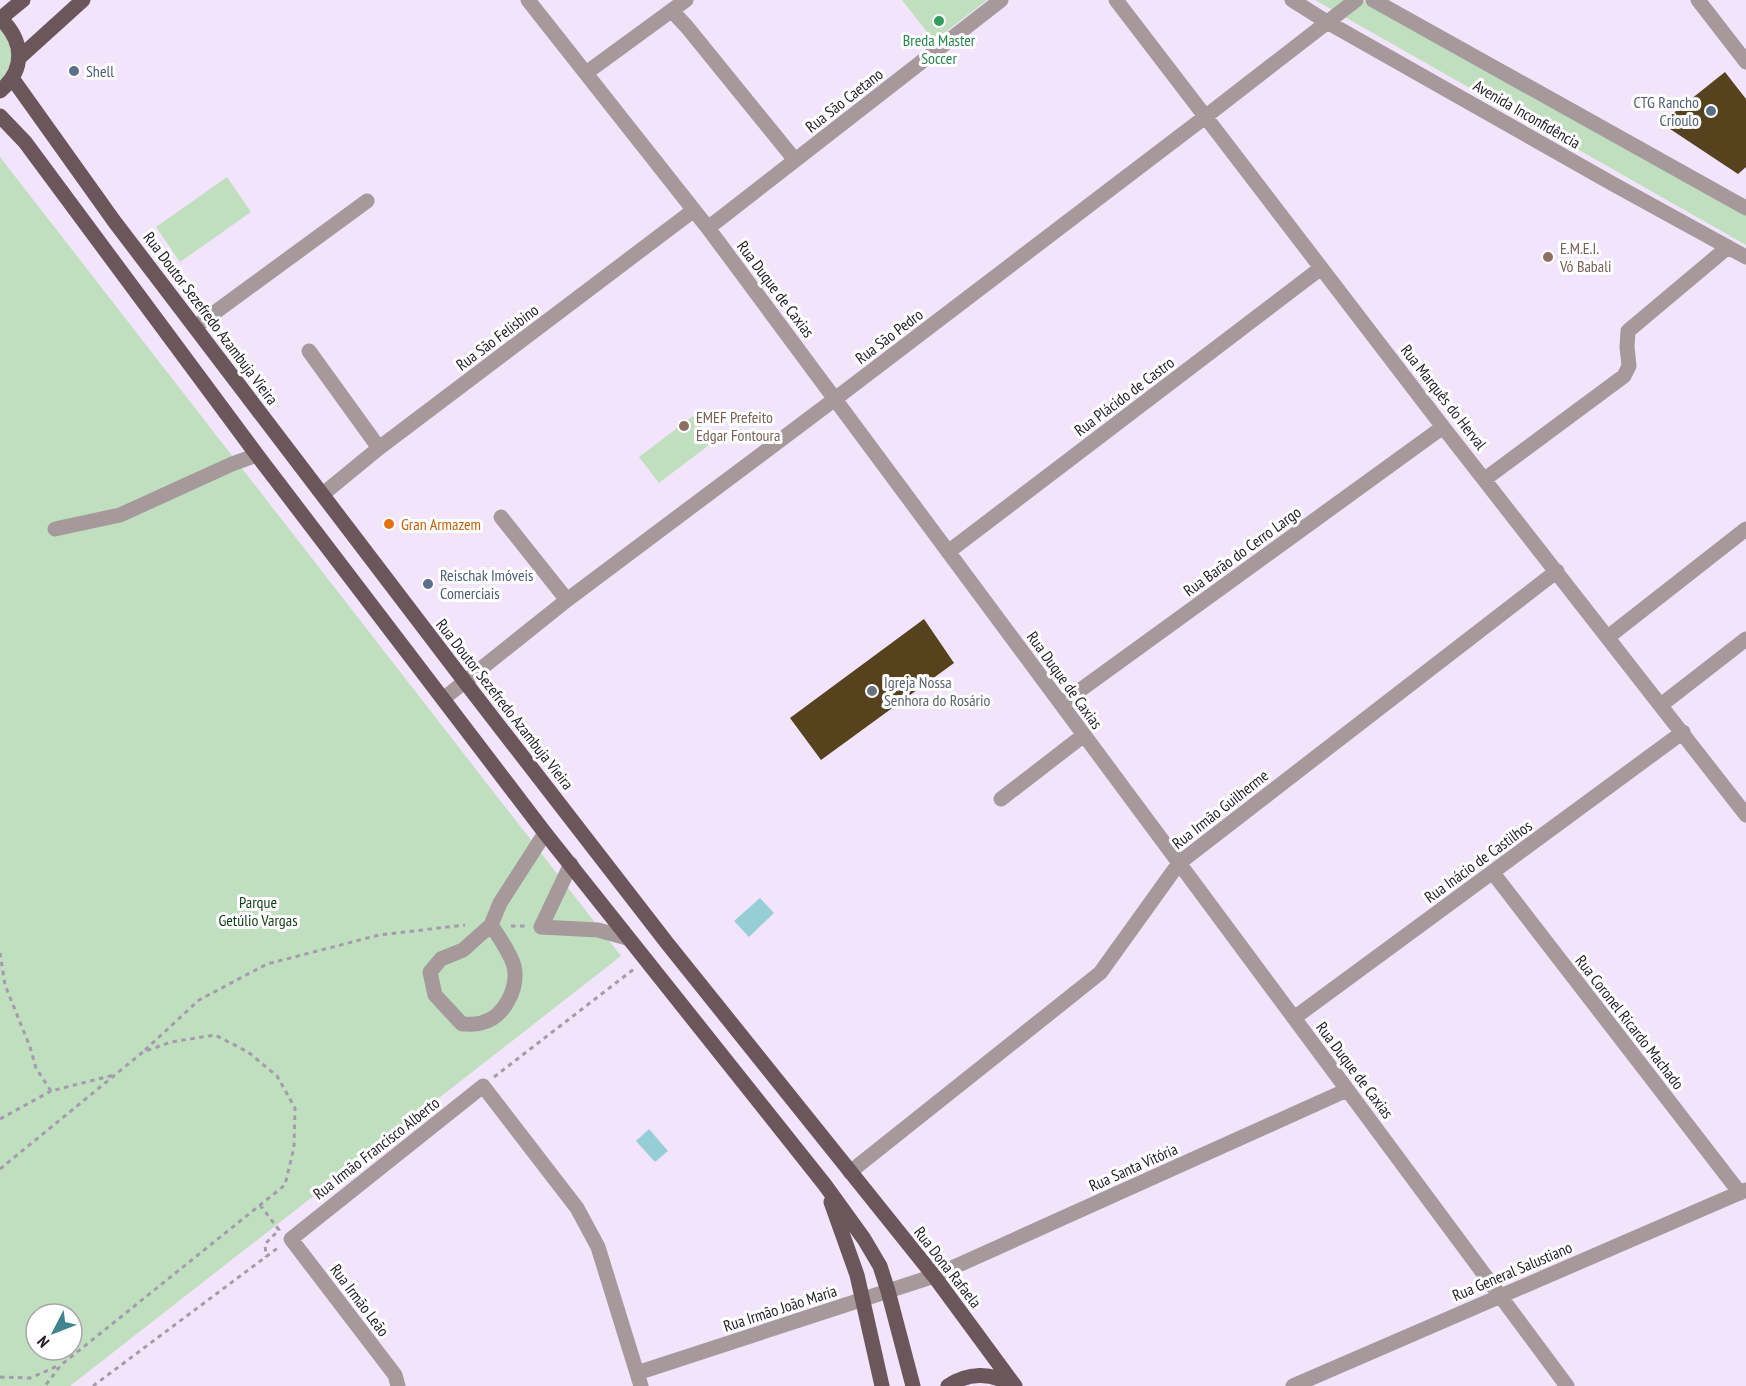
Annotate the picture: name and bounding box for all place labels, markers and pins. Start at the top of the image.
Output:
marker: Breda Master Soccer [932,14,946,28]
place label: Breda Master Soccer [903,30,976,68]
place label: Shell [86,61,114,81]
marker: Shell [67,64,81,78]
place label: CTG Rancho Crioulo [1633,92,1699,130]
marker: CTG Rancho Crioulo [1704,104,1718,118]
place label: E.M.E.I. Vó Babali [1559,238,1611,276]
marker: E.M.E.I. Vó Babali [1541,250,1555,264]
place label: EMEF Prefeito Edgar Fontoura [696,407,780,445]
marker: EMEF Prefeito Edgar Fontoura [677,419,691,433]
place label: Gran Armazem [401,514,481,534]
marker: Gran Armazem [382,517,396,531]
place label: Reischak Imóveis Comerciais [440,565,534,603]
marker: Reischak Imóveis Comerciais [421,577,435,591]
place label: Igreja Nossa Senhora do Rosário [884,672,990,710]
marker: Igreja Nossa Senhora do Rosário [865,684,879,698]

